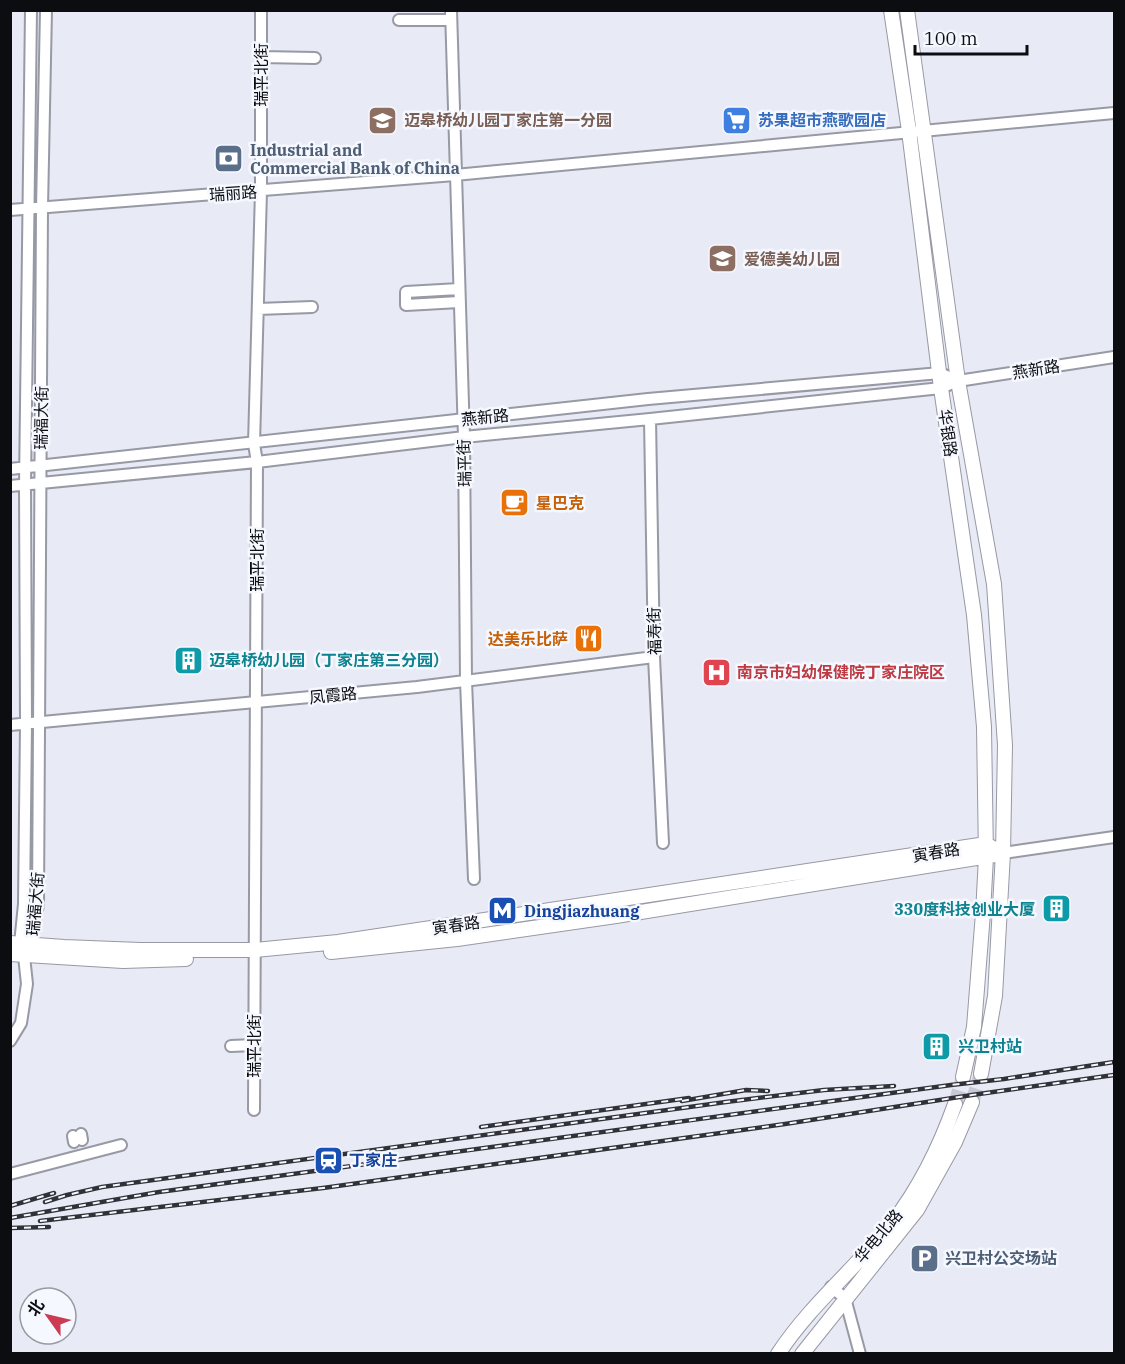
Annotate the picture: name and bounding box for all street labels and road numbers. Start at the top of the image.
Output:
street label: 瑞平北街 [251,43,271,107]
street label: 瑞丽路 [208,181,258,205]
street label: 燕新路 [1011,355,1061,383]
street label: 瑞福大街 [30,386,52,450]
street label: 燕新路 [460,405,510,429]
street label: 华银路 [935,408,961,458]
street label: 瑞平街 [454,439,474,487]
street label: 瑞平北街 [247,528,267,592]
street label: 福寿街 [644,607,664,655]
street label: 凤霞路 [308,683,358,707]
street label: 寅春路 [911,838,961,866]
street label: 瑞福大街 [22,871,48,937]
street label: 寅春路 [431,912,481,938]
street label: 瑞平北街 [244,1014,264,1078]
street label: 华电北路 [850,1205,906,1267]

